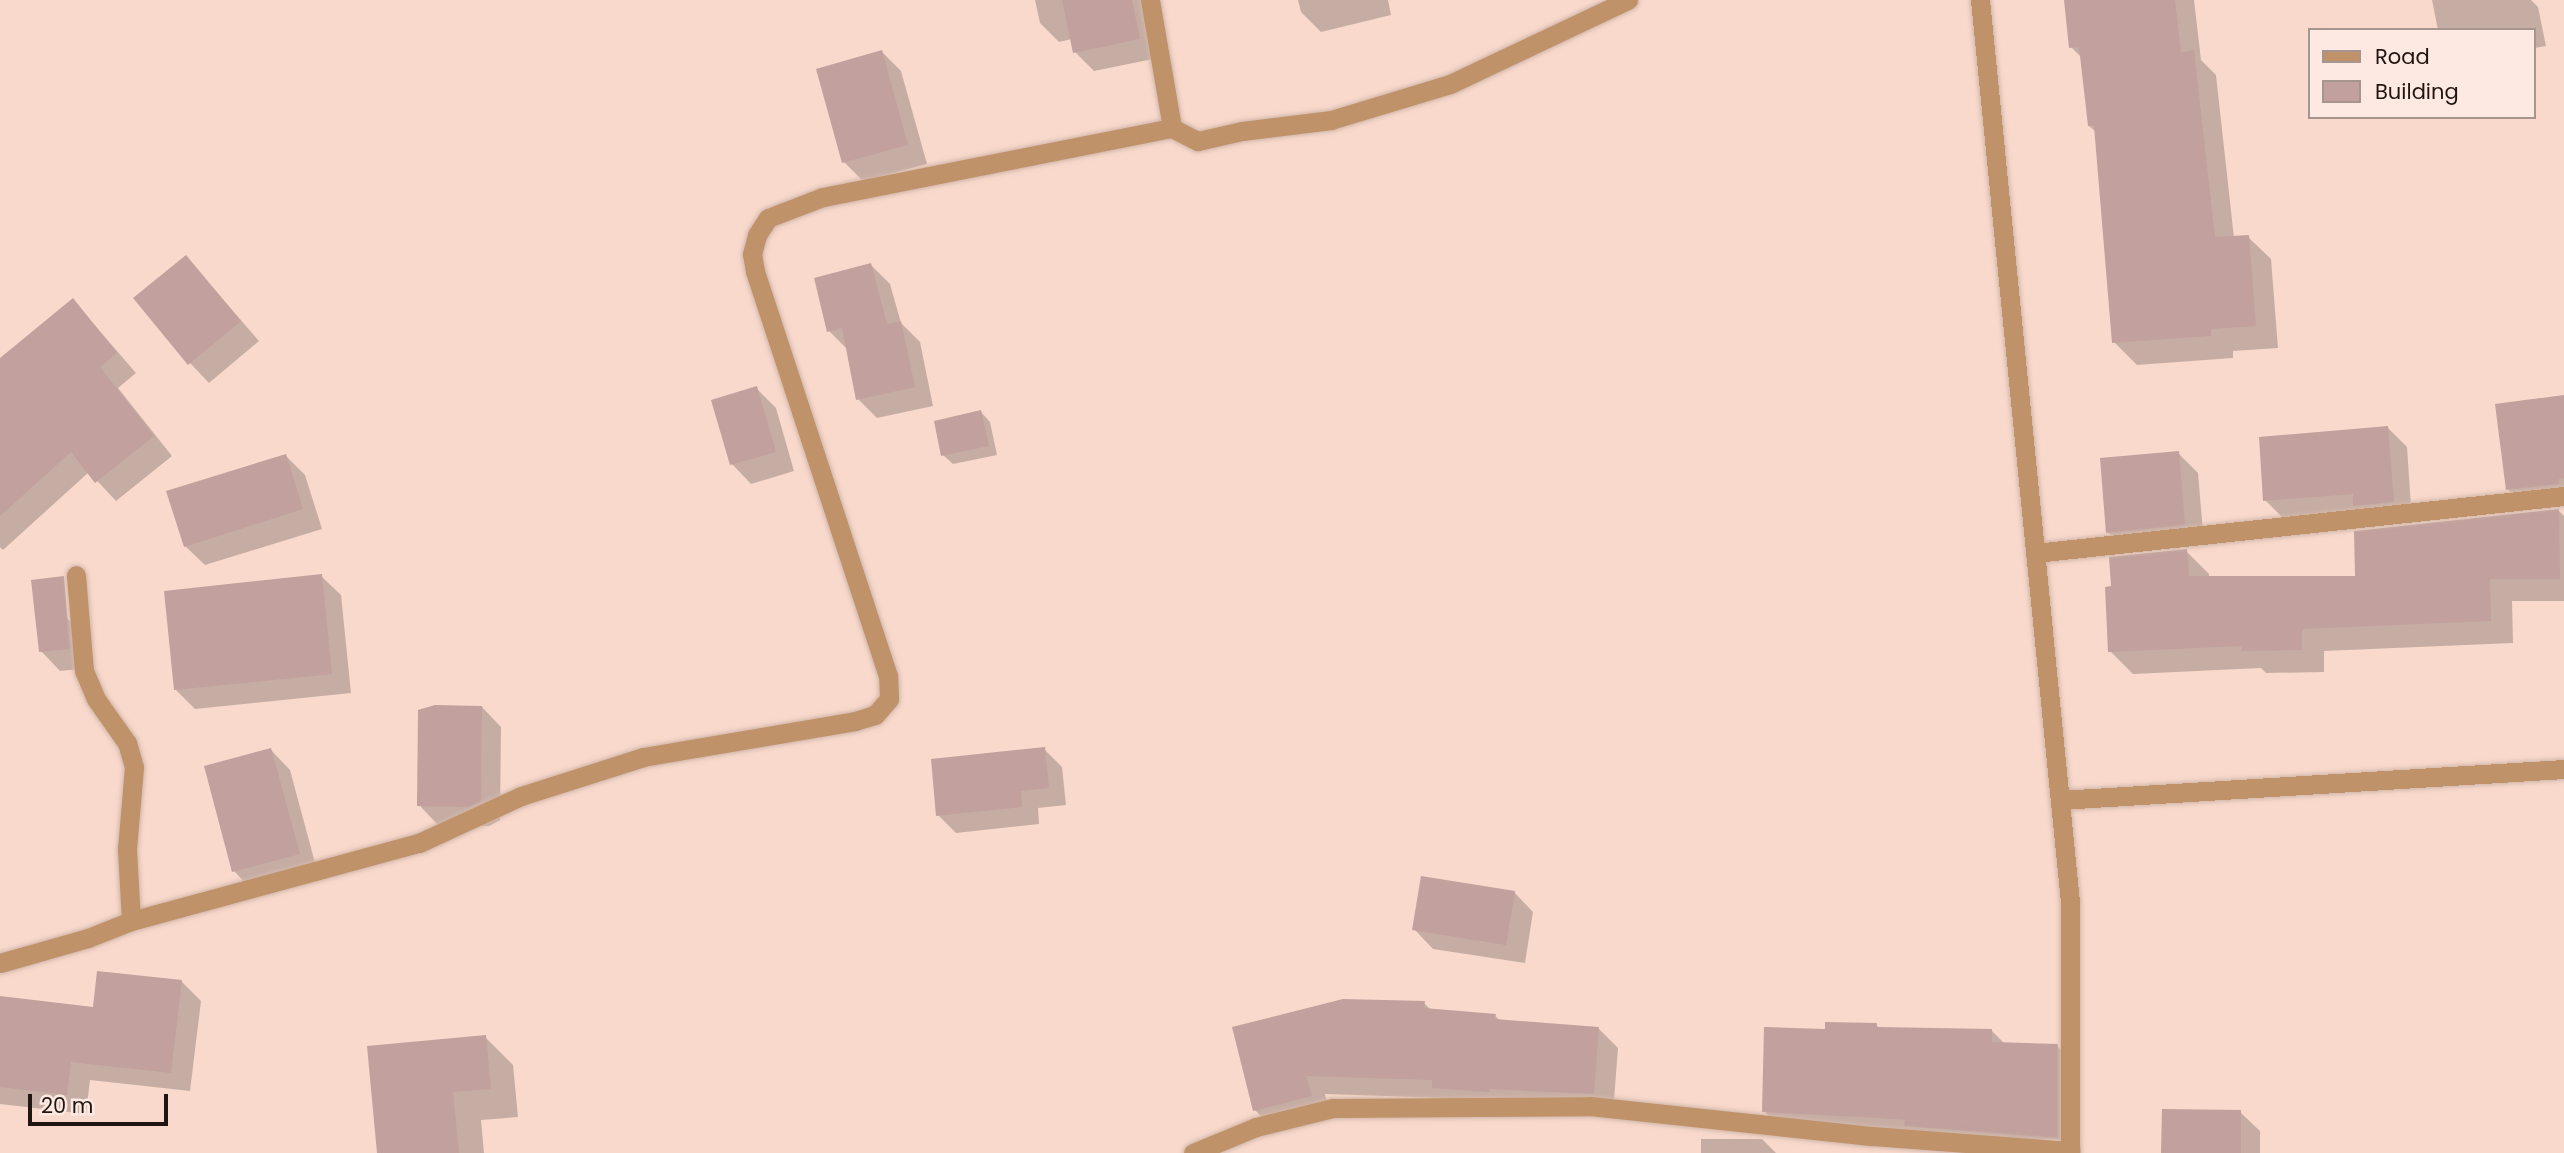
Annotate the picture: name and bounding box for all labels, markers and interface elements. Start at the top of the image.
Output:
legend [2308,28,2536,119]
text: Road [2375,42,2430,71]
text: Building [2375,77,2459,106]
scale bar [32,1080,172,1124]
text: 20 m [41,1091,94,1120]

